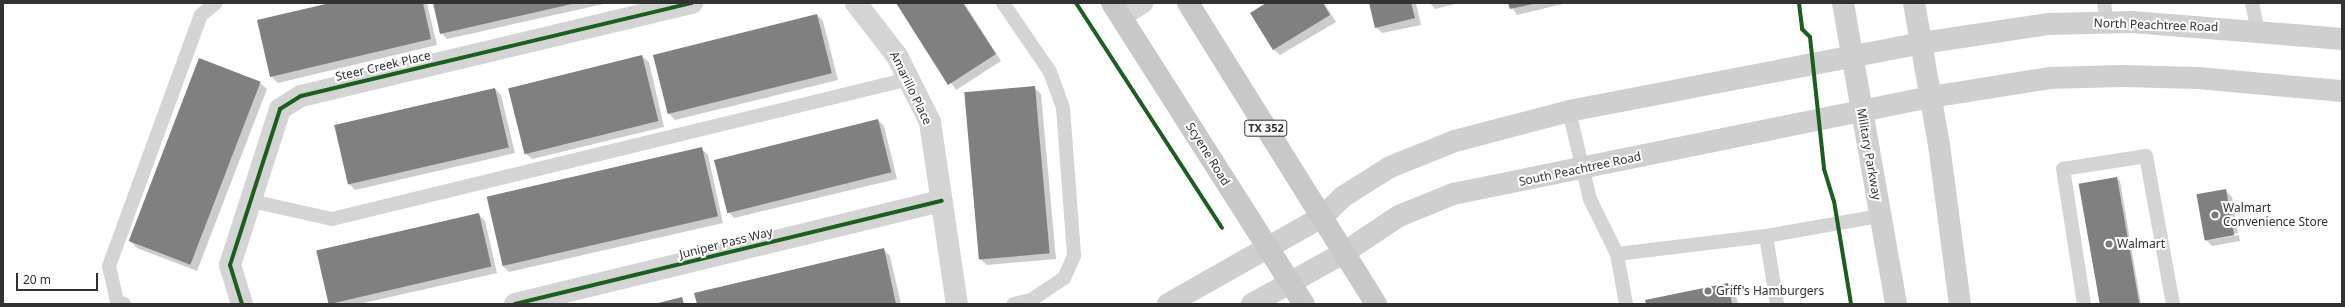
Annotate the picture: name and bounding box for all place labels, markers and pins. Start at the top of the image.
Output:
place label: Walmart Convenience Store [2223,201,2328,229]
marker: Walmart Convenience Store [2210,210,2220,220]
place label: Walmart [2117,237,2165,251]
marker: Walmart [2104,239,2114,249]
place label: Griff's Hamburgers [1716,284,1824,298]
marker: Griff's Hamburgers [1703,286,1713,296]

